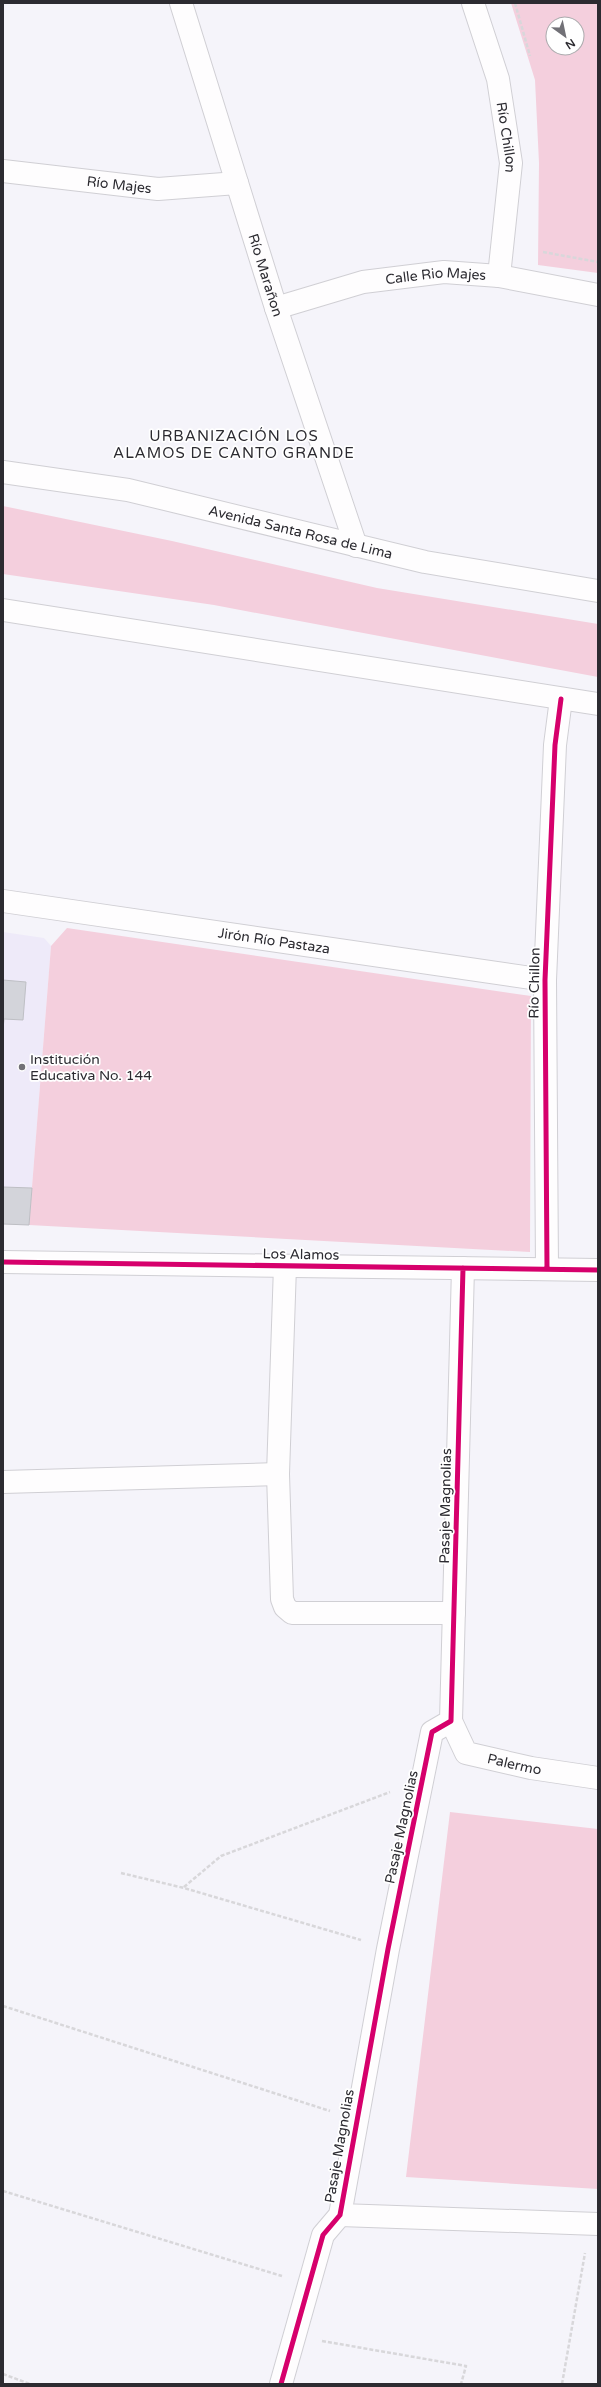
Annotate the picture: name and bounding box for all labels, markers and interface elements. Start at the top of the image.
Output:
north arrow [545,16,585,56]
text: N [563,36,577,52]
street label: Río Chillon [493,101,519,174]
street label: Río Majes [86,173,153,197]
street label: Río Marañon [244,232,286,319]
street label: Calle Rio Majes [384,264,487,288]
district label: URBANIZACIÓN LOS ALAMOS DE CANTO GRANDE [113,427,355,462]
street label: Avenida Santa Rosa de Lima [207,502,394,563]
street label: Jirón Río Pastaza [217,924,331,958]
street label: Río Chillon [525,947,544,1019]
place label: Institución Educativa No. 144 [30,1051,152,1084]
marker: Institución Educativa No. 144 [17,1062,27,1072]
street label: Los Alamos [262,1245,340,1264]
street label: Pasaje Magnolias [436,1448,455,1564]
street label: Palermo [486,1750,543,1778]
street label: Pasaje Magnolias [381,1769,422,1885]
street label: Pasaje Magnolias [321,2087,358,2204]

